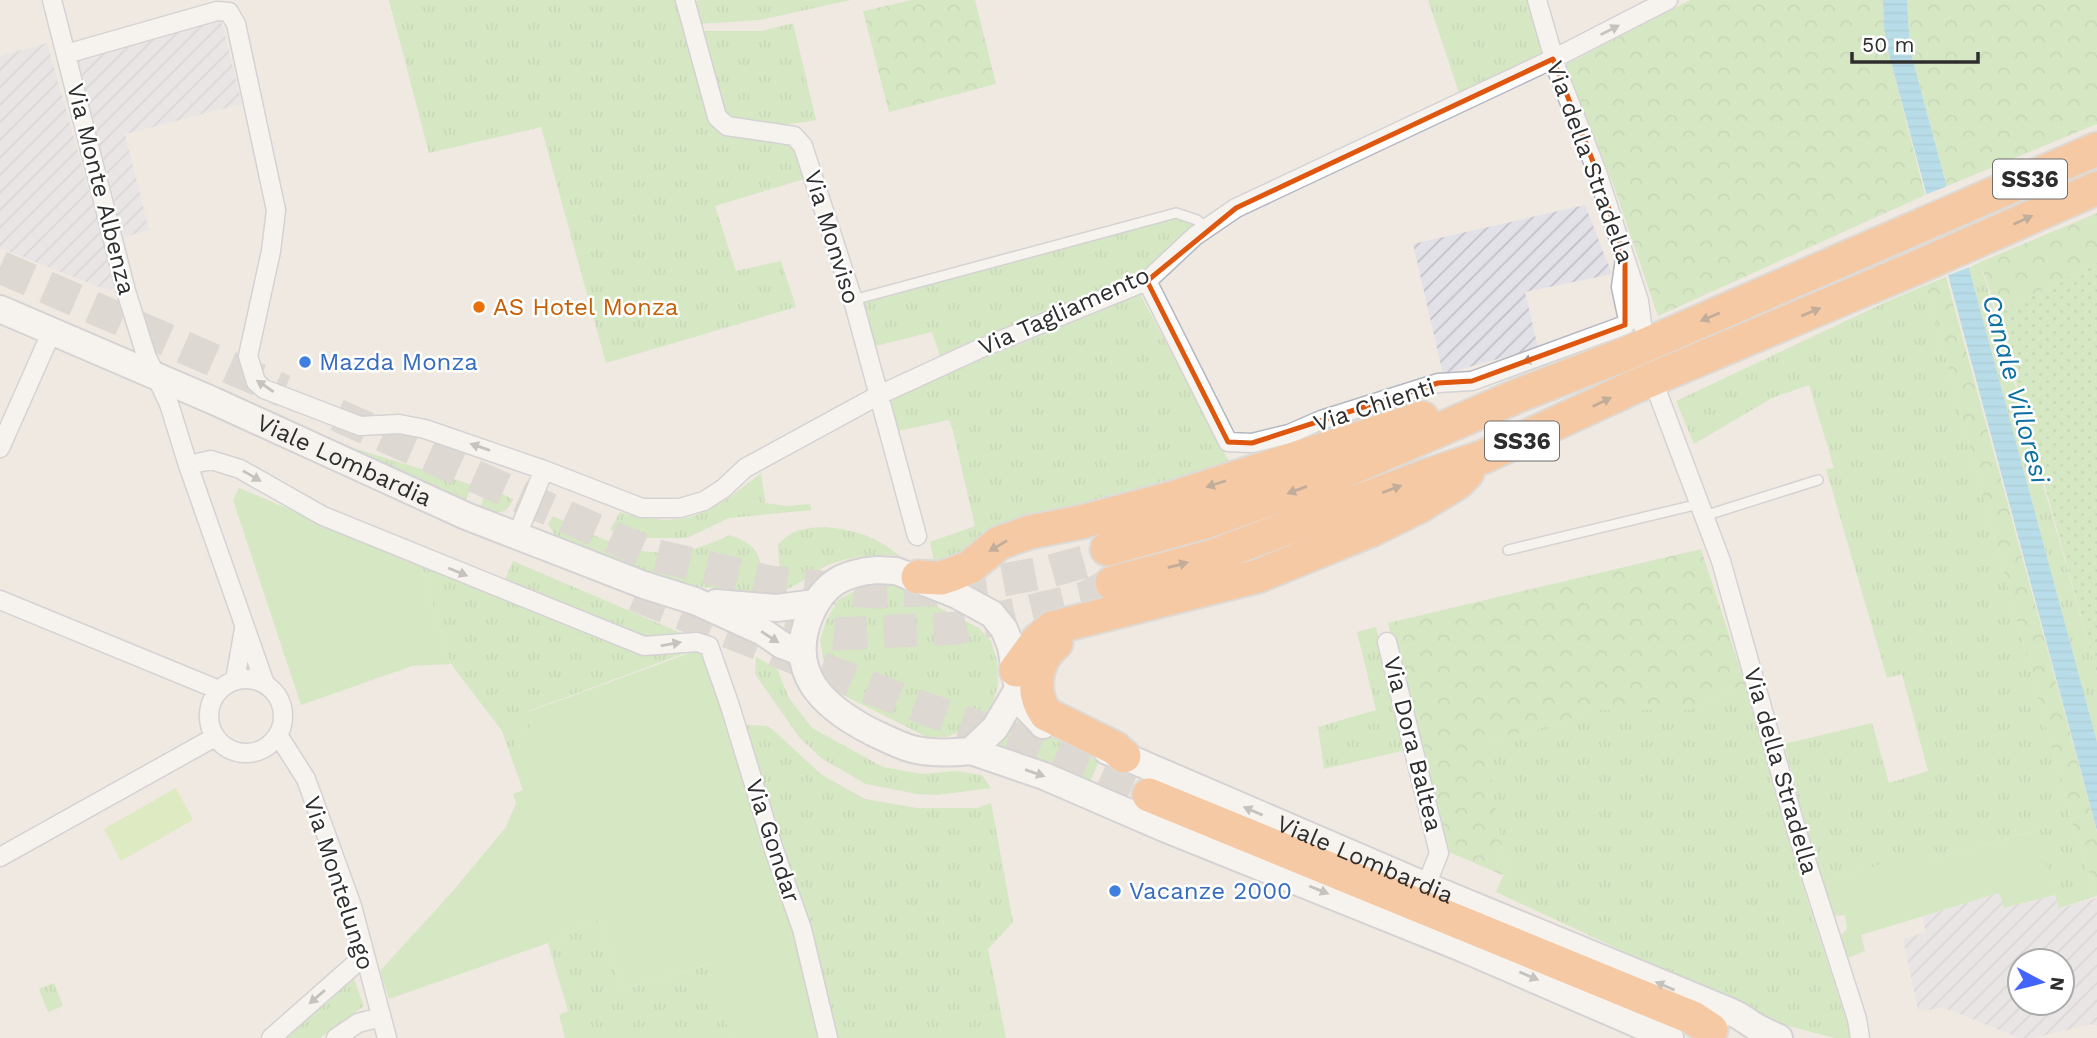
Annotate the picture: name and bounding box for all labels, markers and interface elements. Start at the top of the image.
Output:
scale bar [1852,21,1978,65]
one-way arrow [1600,24,1620,35]
text: 50 m [1862,32,1914,57]
street label: Via della Stradella [1540,57,1640,267]
street label: Via Monte Albenza [61,80,141,298]
road number: SS36 [1993,160,2067,198]
street label: Via Monviso [798,167,866,307]
one-way arrow [2013,214,2033,226]
street label: Via Tagliamento [974,261,1154,361]
water label: Canale Villoresi [1976,292,2056,488]
place label: AS Hotel Monza [493,293,678,321]
marker: AS Hotel Monza [471,299,487,315]
one-way arrow [1801,307,1822,318]
one-way arrow [1700,312,1721,323]
place label: Mazda Monza [319,348,478,376]
marker: Mazda Monza [297,354,313,370]
one-way arrow [1521,354,1542,365]
street label: Via Chienti [1310,372,1438,438]
one-way arrow [255,380,275,393]
one-way arrow [1592,397,1612,408]
street label: Viale Lombardia [252,408,436,512]
road number: SS36 [1485,422,1559,461]
one-way arrow [470,441,491,452]
one-way arrow [243,470,262,482]
one-way arrow [1206,479,1227,489]
one-way arrow [1287,484,1308,495]
one-way arrow [1382,484,1403,495]
one-way arrow [989,540,1008,552]
one-way arrow [1167,559,1189,570]
one-way arrow [447,567,468,578]
one-way arrow [760,630,780,643]
one-way arrow [660,638,682,649]
street label: Via Dora Baltea [1378,654,1448,834]
street label: Via della Stradella [1738,664,1824,878]
one-way arrow [1025,768,1046,779]
street label: Via Gondar [740,776,806,906]
street label: Via Montelungo [298,793,380,973]
one-way arrow [1243,805,1263,817]
street label: Viale Lombardia [1272,809,1457,910]
place label: Vacanze 2000 [1129,877,1292,905]
marker: Vacanze 2000 [1107,883,1123,899]
one-way arrow [1308,885,1329,896]
north arrow [2006,947,2076,1017]
one-way arrow [1519,971,1540,982]
text: N [2045,976,2070,992]
one-way arrow [1655,980,1676,991]
one-way arrow [308,989,326,1005]

